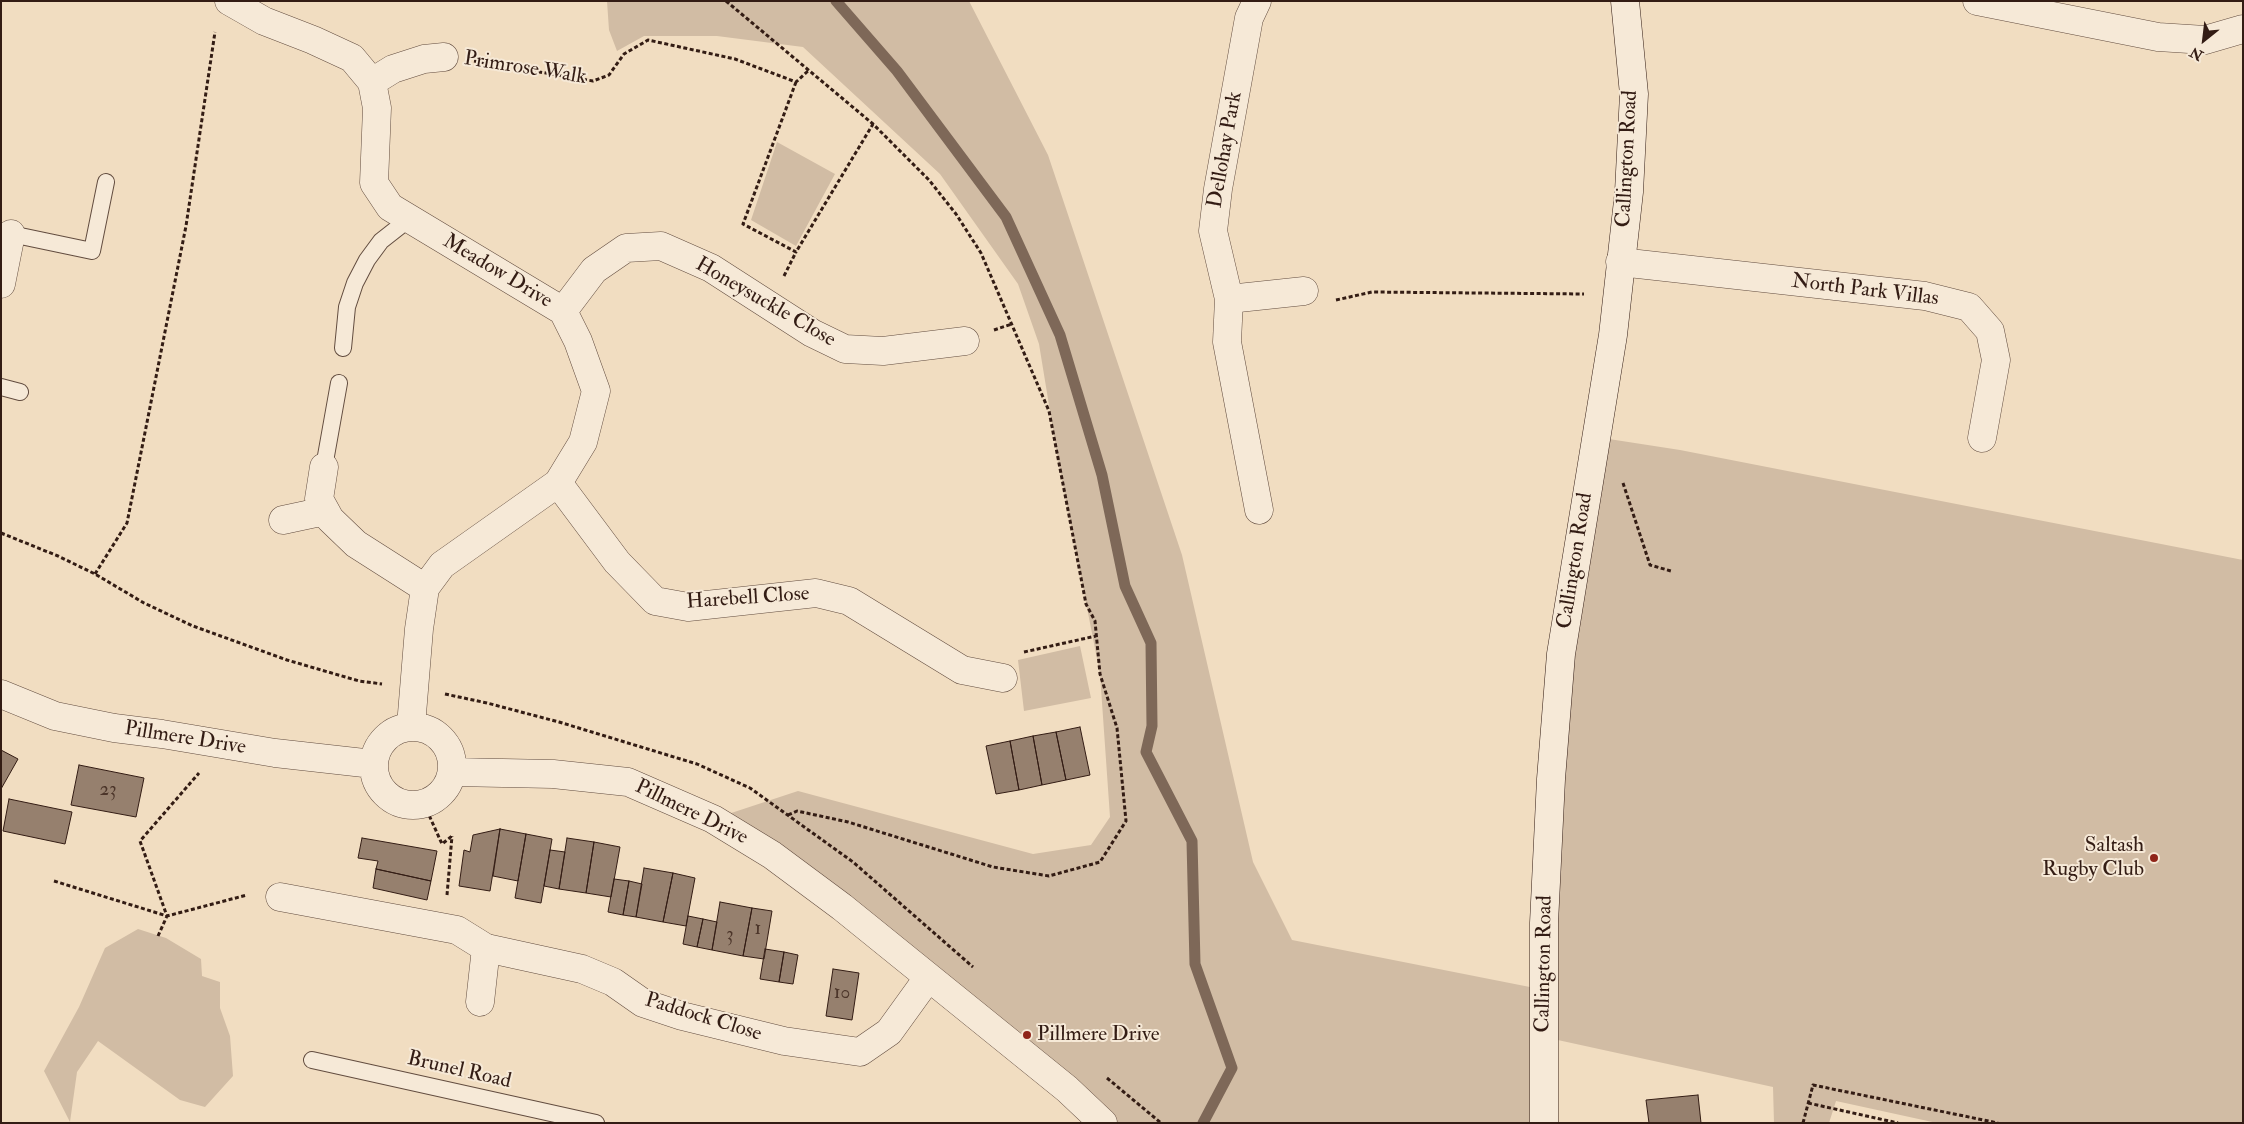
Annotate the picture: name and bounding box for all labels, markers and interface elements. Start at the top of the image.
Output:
north arrow [2179,15,2229,65]
text: N [2187,43,2206,64]
street label: Primrose Walk [462,47,588,91]
street label: Dellohay Park [1203,90,1249,210]
street label: Callington Road [1612,90,1644,228]
street label: Meadow Drive [438,229,556,315]
street label: Honeysuckle Close [690,253,840,353]
street label: North Park Villas [1790,269,1940,313]
street label: Callington Road [1553,491,1599,631]
street label: Harebell Close [686,582,810,616]
street label: Pillmere Drive [122,717,248,761]
street label: Pillmere Drive [630,775,752,851]
house number: 23 [100,780,116,802]
place label: Saltash Rugby Club [2042,833,2144,883]
marker: Saltash Rugby Club [2148,852,2160,864]
street label: Callington Road [1531,895,1559,1033]
house number: 1 [755,919,761,941]
house number: 3 [726,925,734,947]
house number: 10 [834,983,850,1005]
street label: Paddock Close [642,988,764,1048]
place label: Pillmere Drive [1037,1022,1160,1048]
marker: Pillmere Drive [1021,1029,1033,1041]
street label: Brunel Road [405,1047,513,1095]

